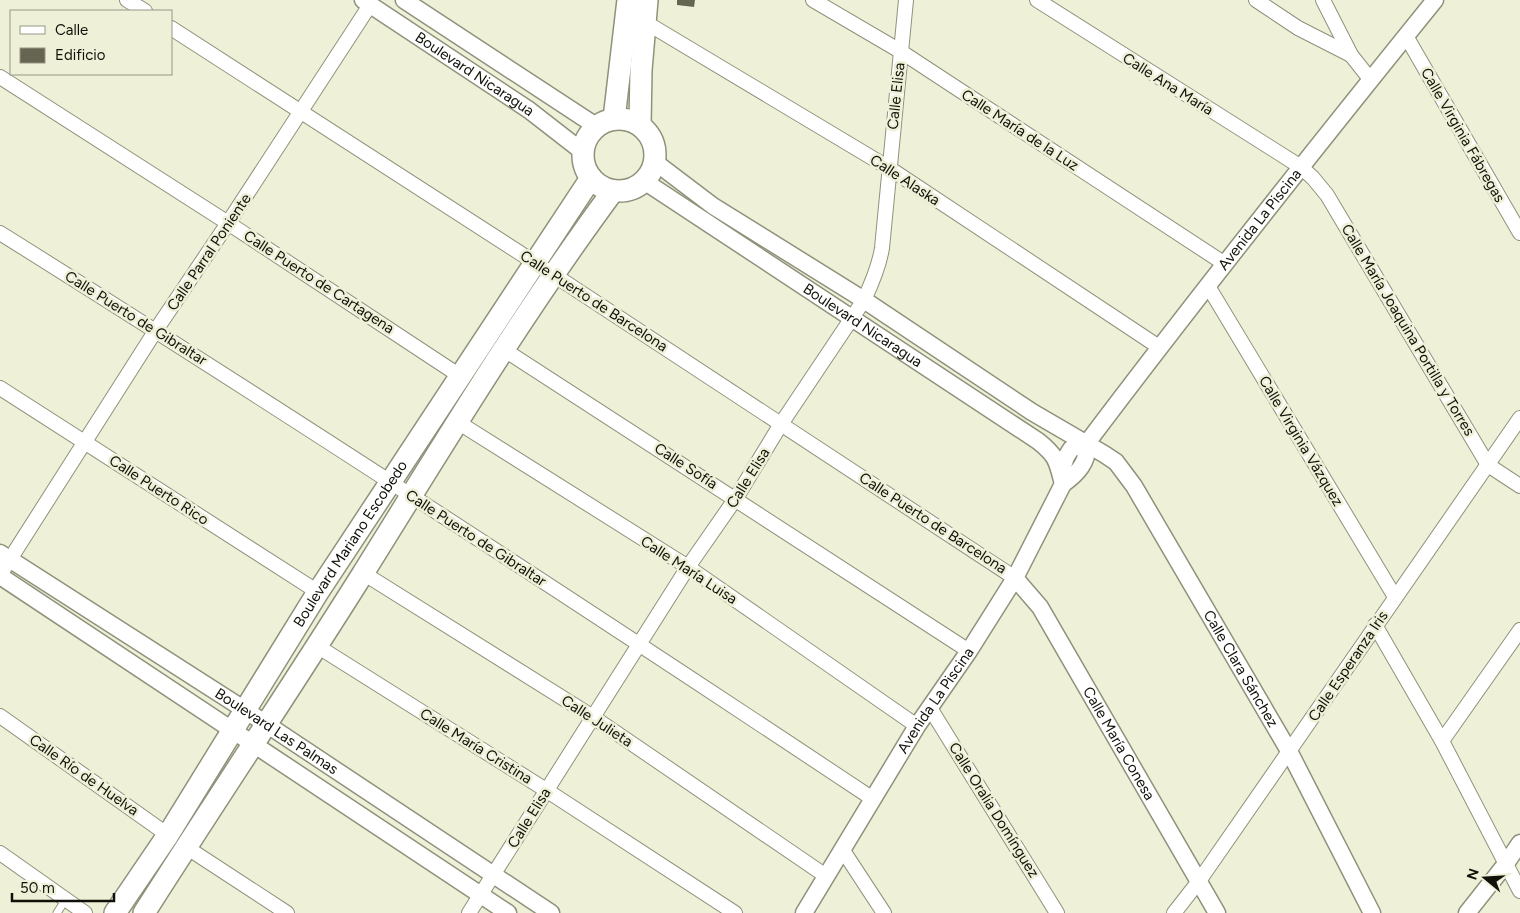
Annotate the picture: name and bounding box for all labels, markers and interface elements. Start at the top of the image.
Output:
legend [10,10,172,75]
text: Calle [55,21,88,39]
street label: Boulevard Nicaragua [412,28,538,120]
text: Edificio [55,46,106,64]
street label: Calle Ana María [1119,49,1217,119]
street label: Calle Elisa [884,62,908,130]
street label: Calle Virginia Fábregas [1417,64,1509,206]
street label: Calle María de la Luz [958,85,1082,175]
street label: Calle Alaska [867,151,943,209]
street label: Avenida La Piscina [1214,165,1305,274]
street label: Calle Parral Poniente [163,190,255,314]
street label: Calle María Joaquina Portilla y Torres [1337,221,1479,439]
street label: Calle Puerto de Cartagena [240,227,398,337]
street label: Calle Puerto de Barcelona [517,247,671,355]
street label: Calle Puerto de Gibraltar [62,267,210,369]
street label: Boulevard Nicaragua [800,280,926,371]
street label: Calle Virginia Vázquez [1255,373,1347,509]
street label: Calle Sofía [651,439,721,493]
street label: Calle Elisa [723,445,773,511]
street label: Calle Puerto Rico [106,451,212,529]
street label: Boulevard Mariano Escobedo [290,457,411,630]
street label: Calle Puerto de Barcelona [856,469,1010,577]
street label: Calle Puerto de Gibraltar [402,486,550,590]
street label: Calle María Luisa [637,532,741,608]
street label: Calle Clara Sánchez [1200,607,1282,730]
street label: Calle Esperanza Iris [1304,607,1392,725]
street label: Avenida La Piscina [894,644,978,757]
street label: Boulevard Las Palmas [212,684,341,778]
street label: Calle María Conesa [1079,684,1159,803]
street label: Calle Julieta [558,691,636,751]
street label: Calle María Cristina [417,704,535,788]
street label: Calle Río de Huelva [26,731,142,819]
street label: Calle Oralia Domínguez [945,739,1043,881]
street label: Calle Elisa [504,785,554,851]
north arrow [1460,853,1510,903]
text: N [1463,866,1483,882]
scale bar [12,870,115,902]
text: 50 m [20,879,55,897]

